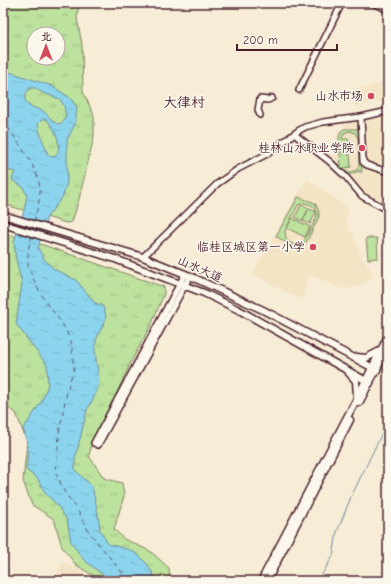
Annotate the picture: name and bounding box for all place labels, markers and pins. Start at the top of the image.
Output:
place label: 山水市场 [315,89,363,103]
marker: 山水市场 [366,91,376,101]
place label: 桂林山水职业学院 [258,141,354,155]
marker: 桂林山水职业学院 [357,143,367,153]
place label: 临桂区城区第一小学 [197,240,305,254]
marker: 临桂区城区第一小学 [308,242,318,252]

